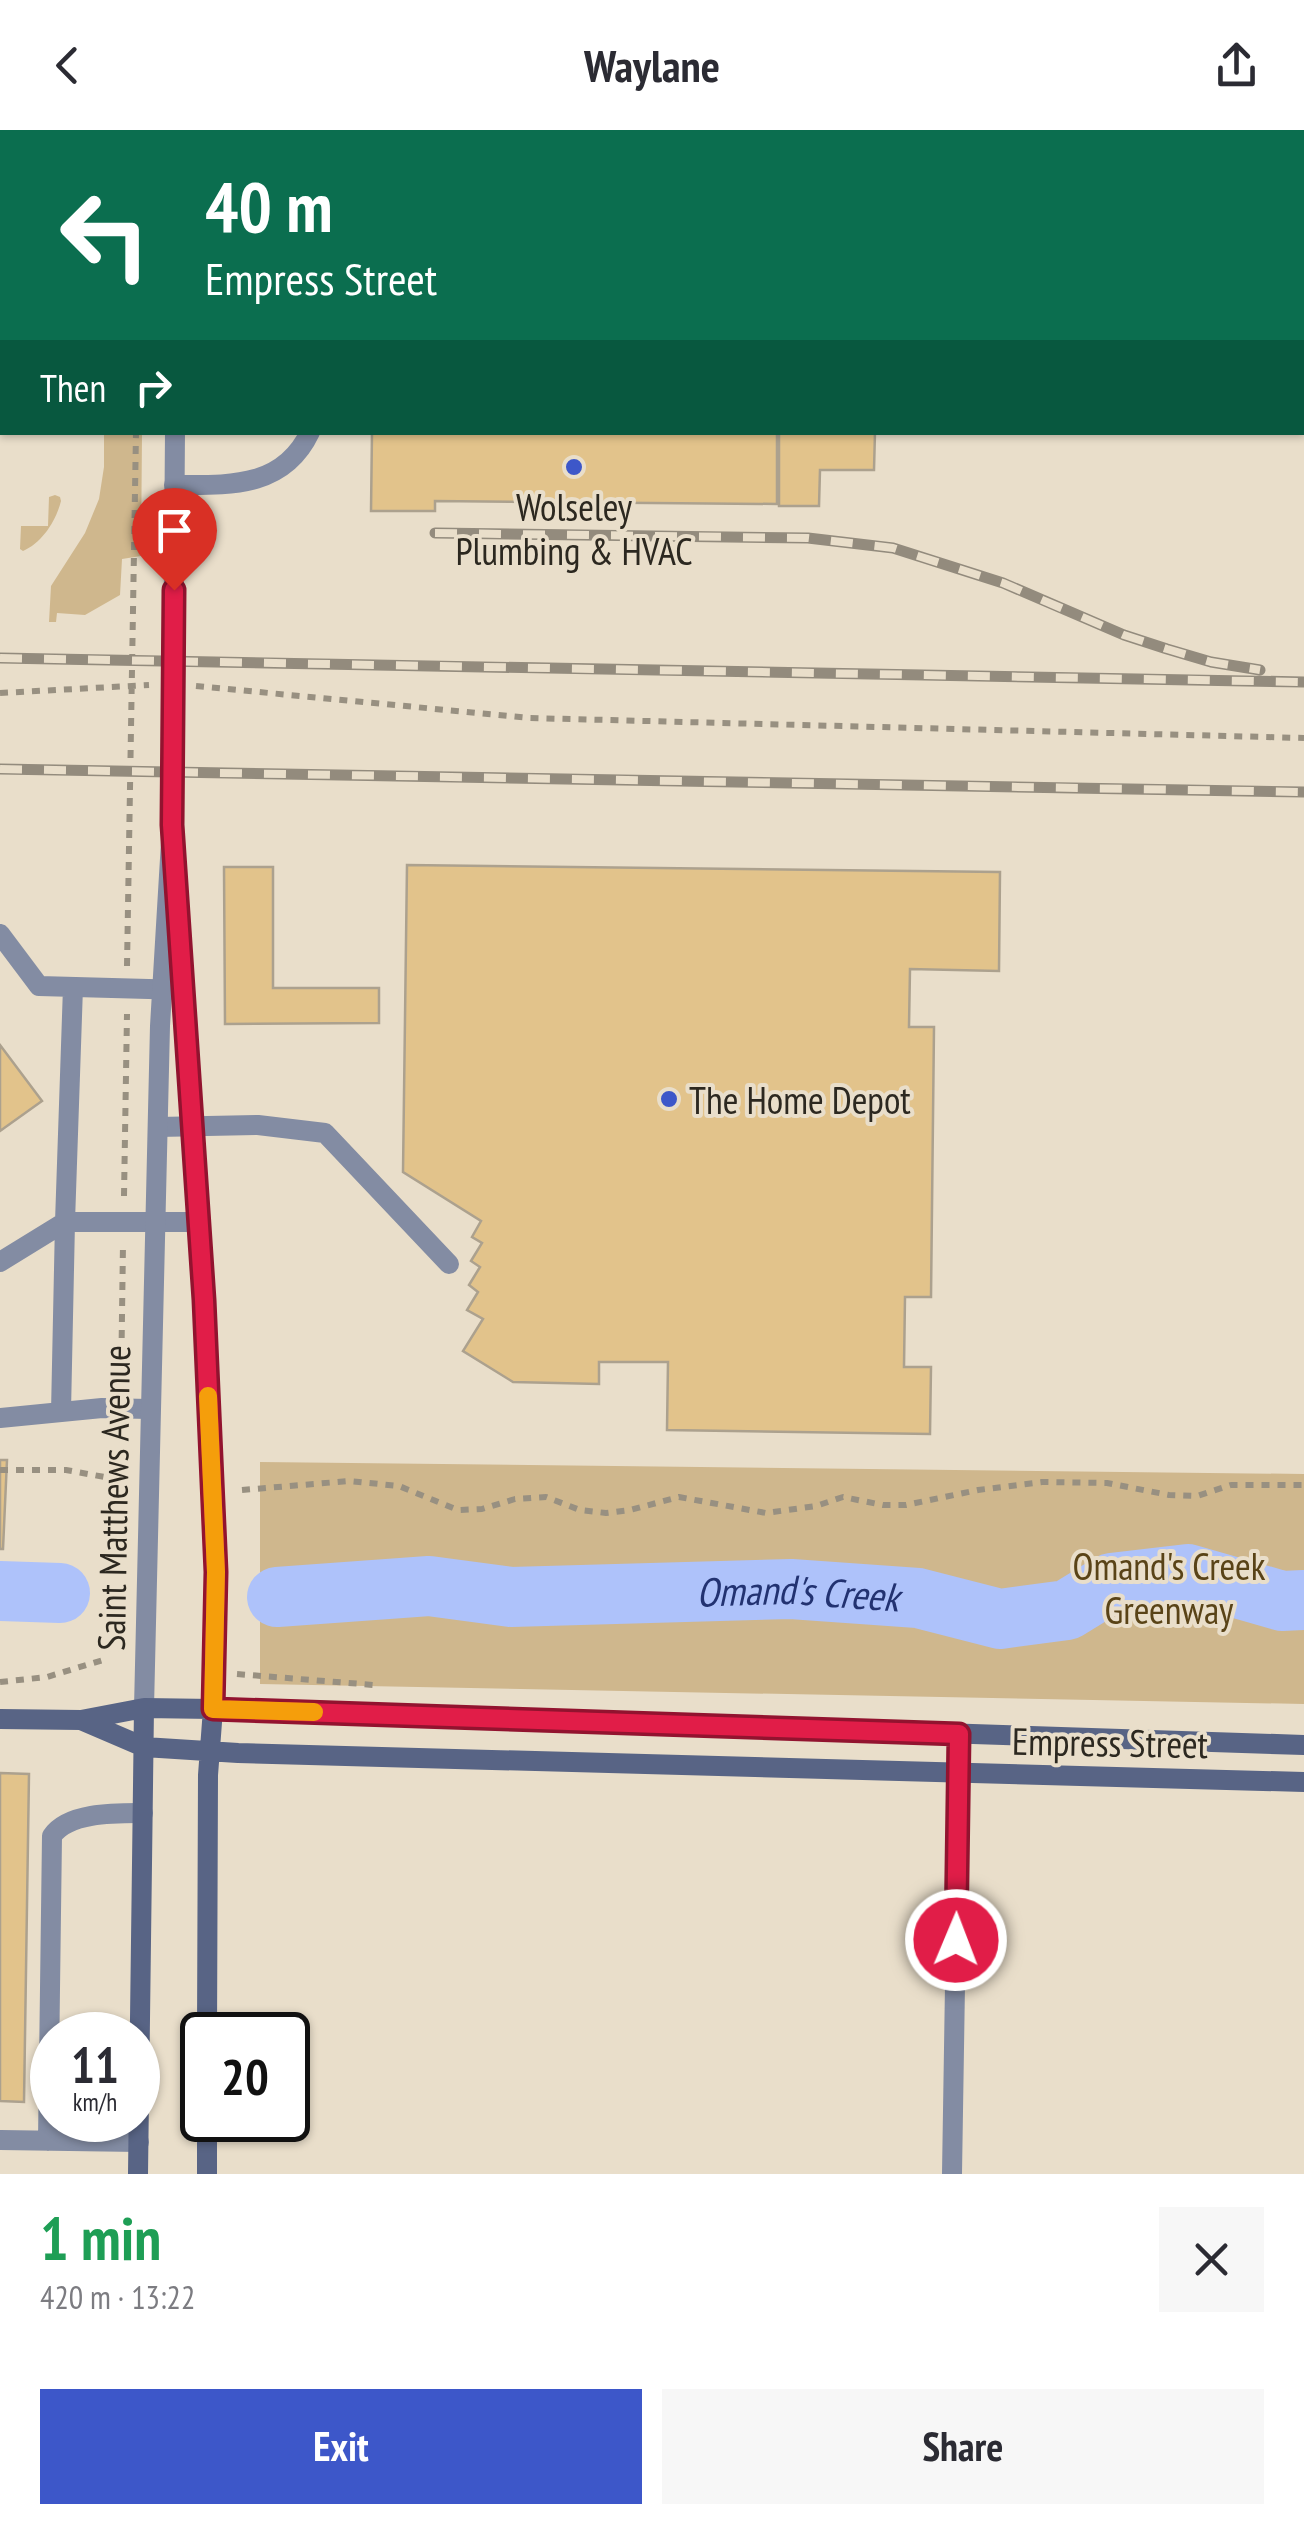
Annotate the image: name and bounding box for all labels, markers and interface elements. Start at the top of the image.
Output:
text: Waylane [584,36,720,94]
icon: back [40,38,95,93]
icon: share [1209,38,1264,93]
text: 40 m [205,161,333,251]
icon: left [40,170,170,300]
text: Empress Street [205,249,437,307]
icon: right [126,360,181,415]
text: Then [40,363,106,412]
marker: Wolseley Plumbing & HVAC [563,456,585,478]
place label: Wolseley Plumbing & HVAC [455,482,693,575]
pin [132,488,217,591]
icon: arrive [147,503,202,558]
place label: The Home Depot [689,1075,911,1124]
marker: The Home Depot [658,1088,680,1110]
street label: Saint Matthews Avenue [86,1345,140,1651]
park label: Omand's Creek Greenway [1073,1541,1266,1634]
water label: Omand's Creek [695,1563,905,1623]
street label: Empress Street [1012,1716,1209,1768]
position arrow [904,1888,1008,1992]
speed limit sign: 20 [180,2012,310,2142]
text: 11 [71,2032,119,2097]
text: km/h [73,2086,117,2118]
text: 1 min [40,2199,161,2277]
button: close [1159,2207,1264,2312]
text: 420 m · 13:22 [40,2276,195,2318]
button: Exit [40,2389,642,2504]
button: Share [662,2389,1264,2504]

